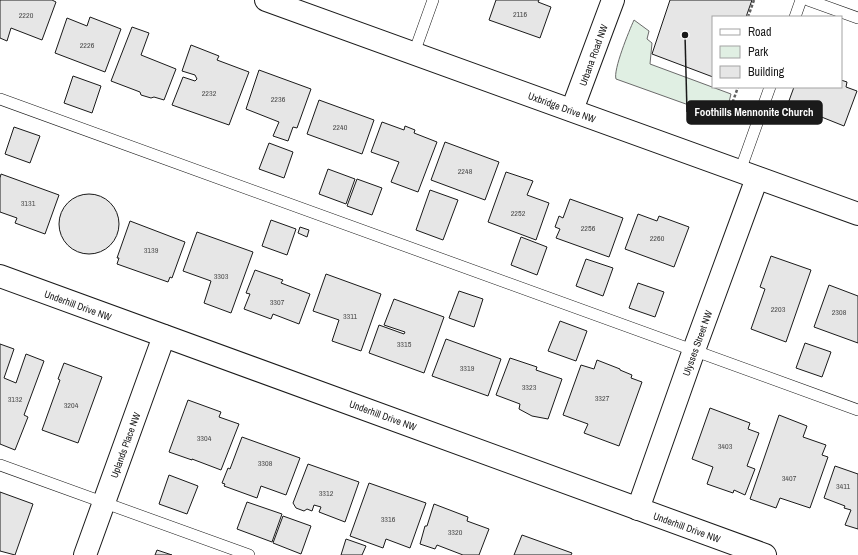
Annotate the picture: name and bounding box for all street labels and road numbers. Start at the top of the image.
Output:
street label: Urbana Road NW [576,22,611,88]
street label: Uxbridge Drive NW [526,89,598,126]
street label: Underhill Drive NW [42,287,113,324]
street label: Ulysses Street NW [680,308,715,378]
street label: Underhill Drive NW [347,397,418,434]
street label: Uplands Place NW [108,410,143,480]
street label: Underhill Drive NW [651,509,722,546]

